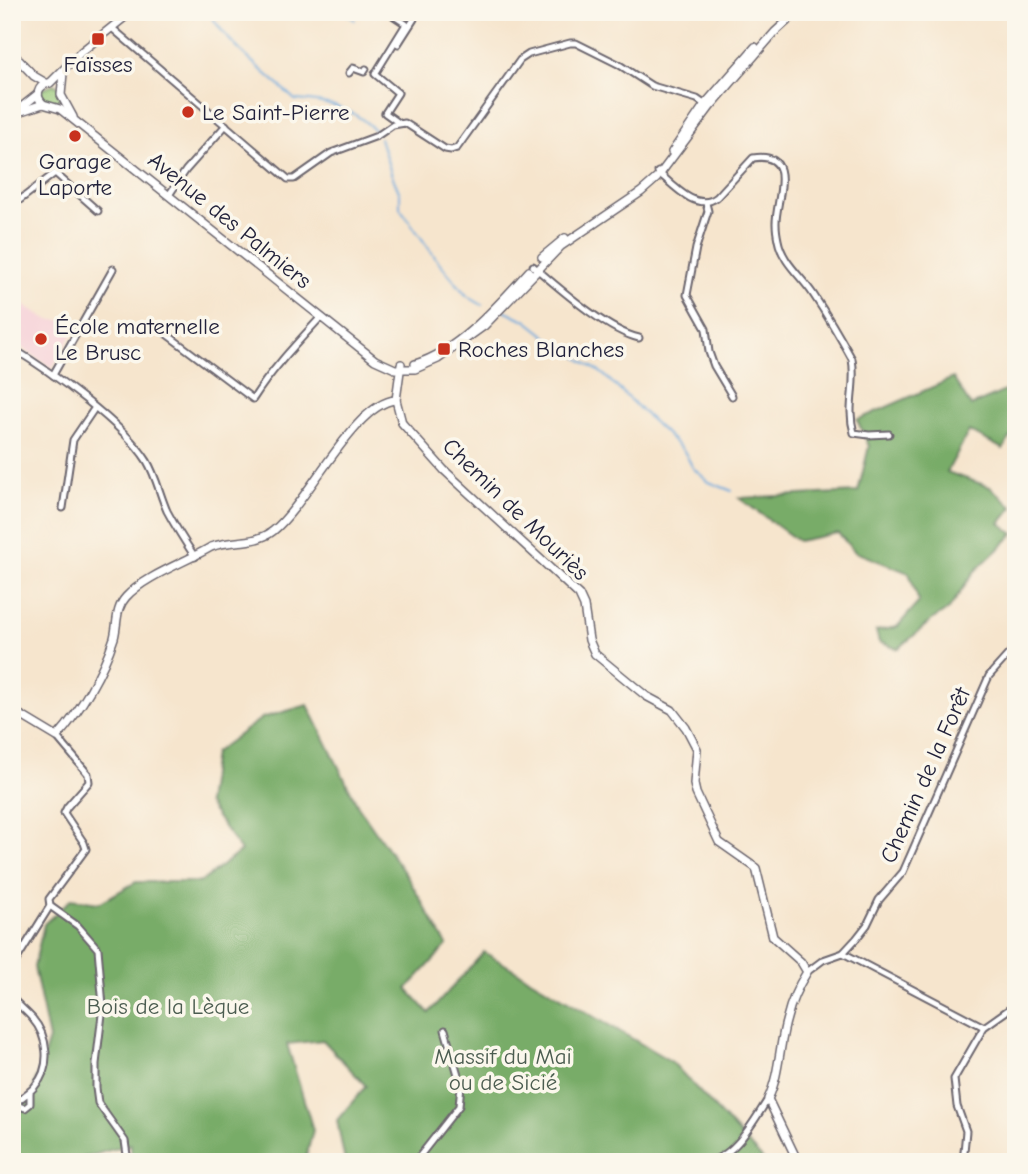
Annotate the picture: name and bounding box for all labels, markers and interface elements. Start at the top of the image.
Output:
marker: Faïsses [90,31,106,47]
place label: Faïsses [63,51,133,78]
place label: Le Saint-Pierre [202,99,350,126]
marker: Le Saint-Pierre [180,104,196,120]
marker: Garage Laporte [67,128,83,144]
street label: Avenue des Palmiers [143,146,317,294]
place label: Garage Laporte [38,148,112,201]
place label: École maternelle Le Brusc [55,313,220,366]
marker: École maternelle Le Brusc [33,331,49,347]
place label: Roches Blanches [458,336,624,363]
marker: Roches Blanches [436,341,452,357]
street label: Chemin de Mouriès [437,433,594,586]
street label: Chemin de la Forêt [875,682,977,867]
park label: Bois de la Lèque [87,993,249,1020]
park label: Massif du Mai ou de Sicié [434,1043,572,1096]

